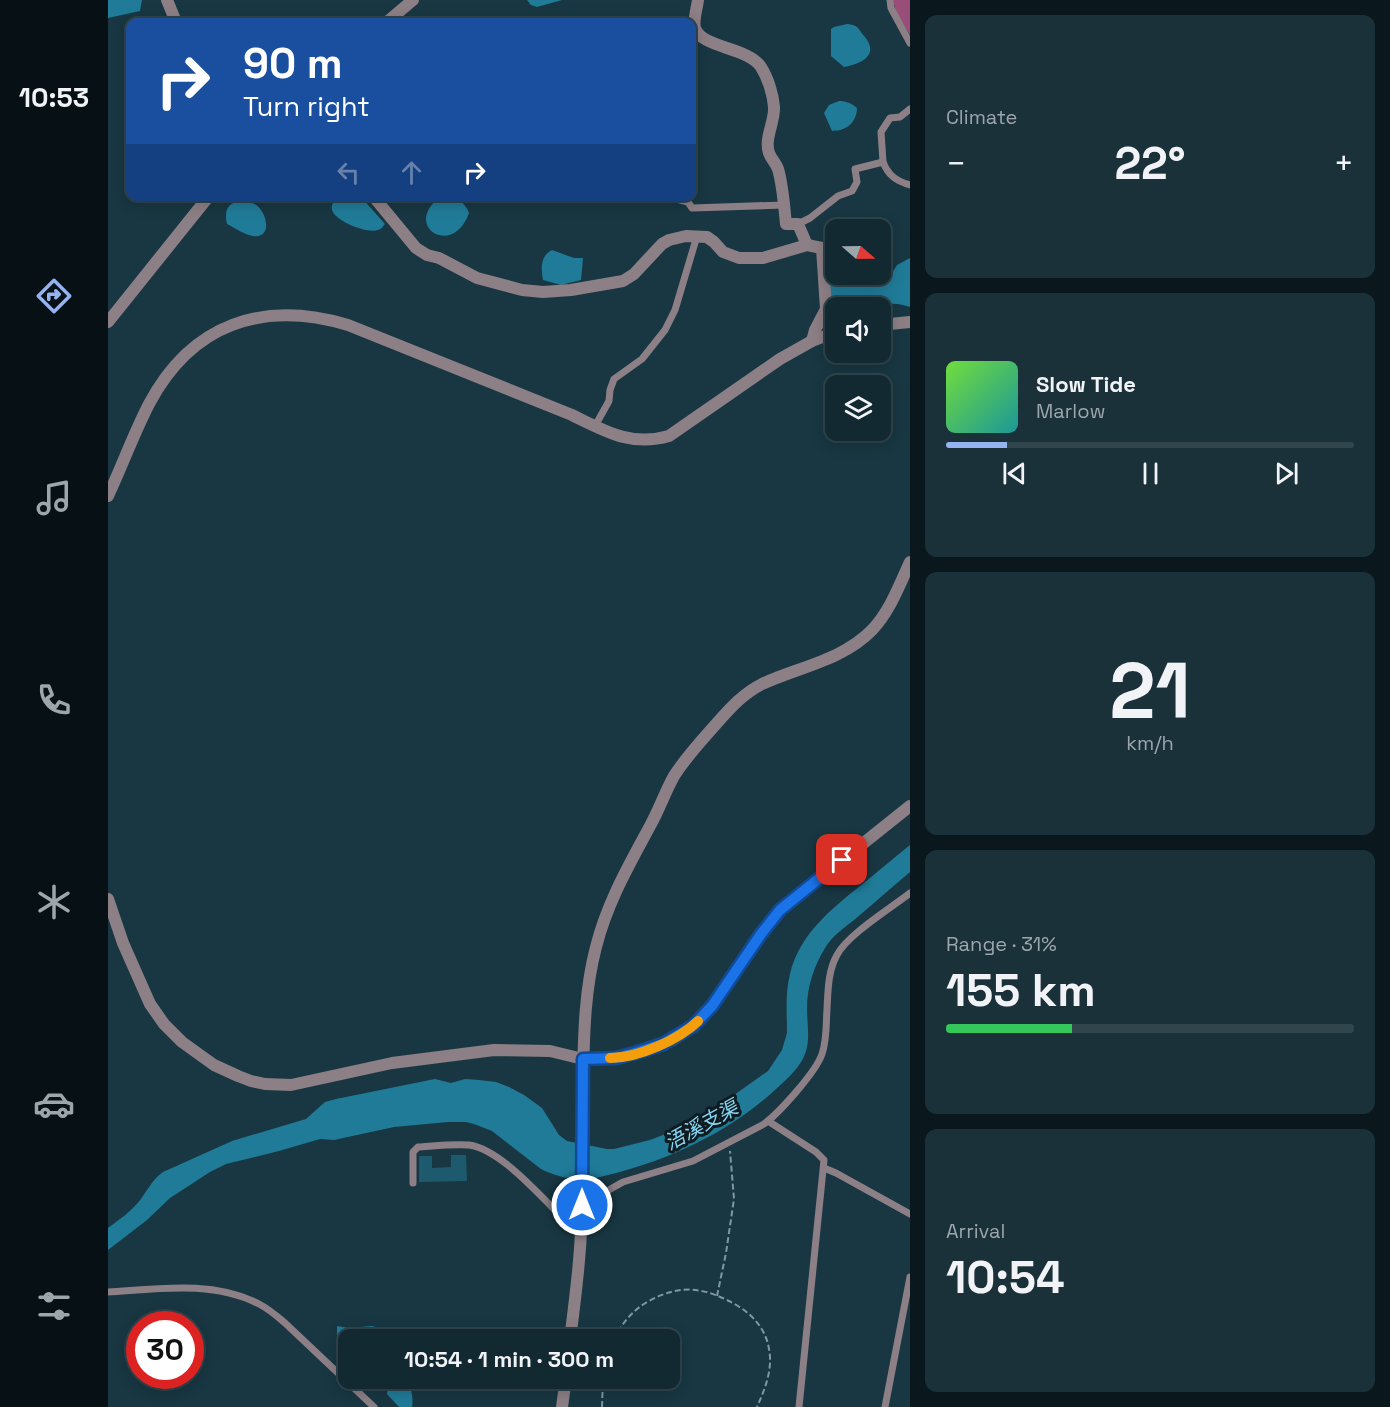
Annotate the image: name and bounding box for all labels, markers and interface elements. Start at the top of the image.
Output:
text: 90 m [243,37,343,90]
icon: right [144,42,222,120]
text: 10:53 [19,80,89,115]
text: Turn right [243,89,370,124]
text: Climate [946,104,1017,130]
text: 22° [1114,135,1186,192]
text: − [946,143,966,185]
text: + [1334,143,1354,185]
icon: left [332,156,365,189]
icon: ahead [395,156,428,189]
icon: right [458,156,491,189]
north arrow [825,219,891,285]
map controls [825,219,891,441]
icon: directions [33,275,75,317]
button: sound [825,297,891,363]
text: Slow Tide [1036,370,1136,398]
button: layers [825,375,891,441]
text: Marlow [1036,398,1105,424]
icon: previous [998,457,1031,490]
icon: pause [1134,457,1167,490]
icon: next [1270,457,1303,490]
icon: music [33,477,75,519]
text: 21 [1109,641,1191,741]
icon: phone [33,679,75,721]
text: km/h [1126,730,1174,756]
pin [816,834,867,885]
icon: arrive [825,843,858,876]
icon: climate [33,881,75,923]
text: Range · 31% [946,931,1057,957]
text: 155 km [946,962,1096,1019]
icon: car [33,1083,75,1125]
water label: 浯溪支渠 [660,1093,745,1156]
position arrow [550,1173,614,1237]
text: Arrival [946,1218,1005,1244]
text: 10:54 [946,1249,1065,1306]
icon: filters [33,1285,75,1327]
speed limit sign: 30 [126,1311,204,1389]
text: 10:54 · 1 min · 300 m [404,1345,614,1373]

